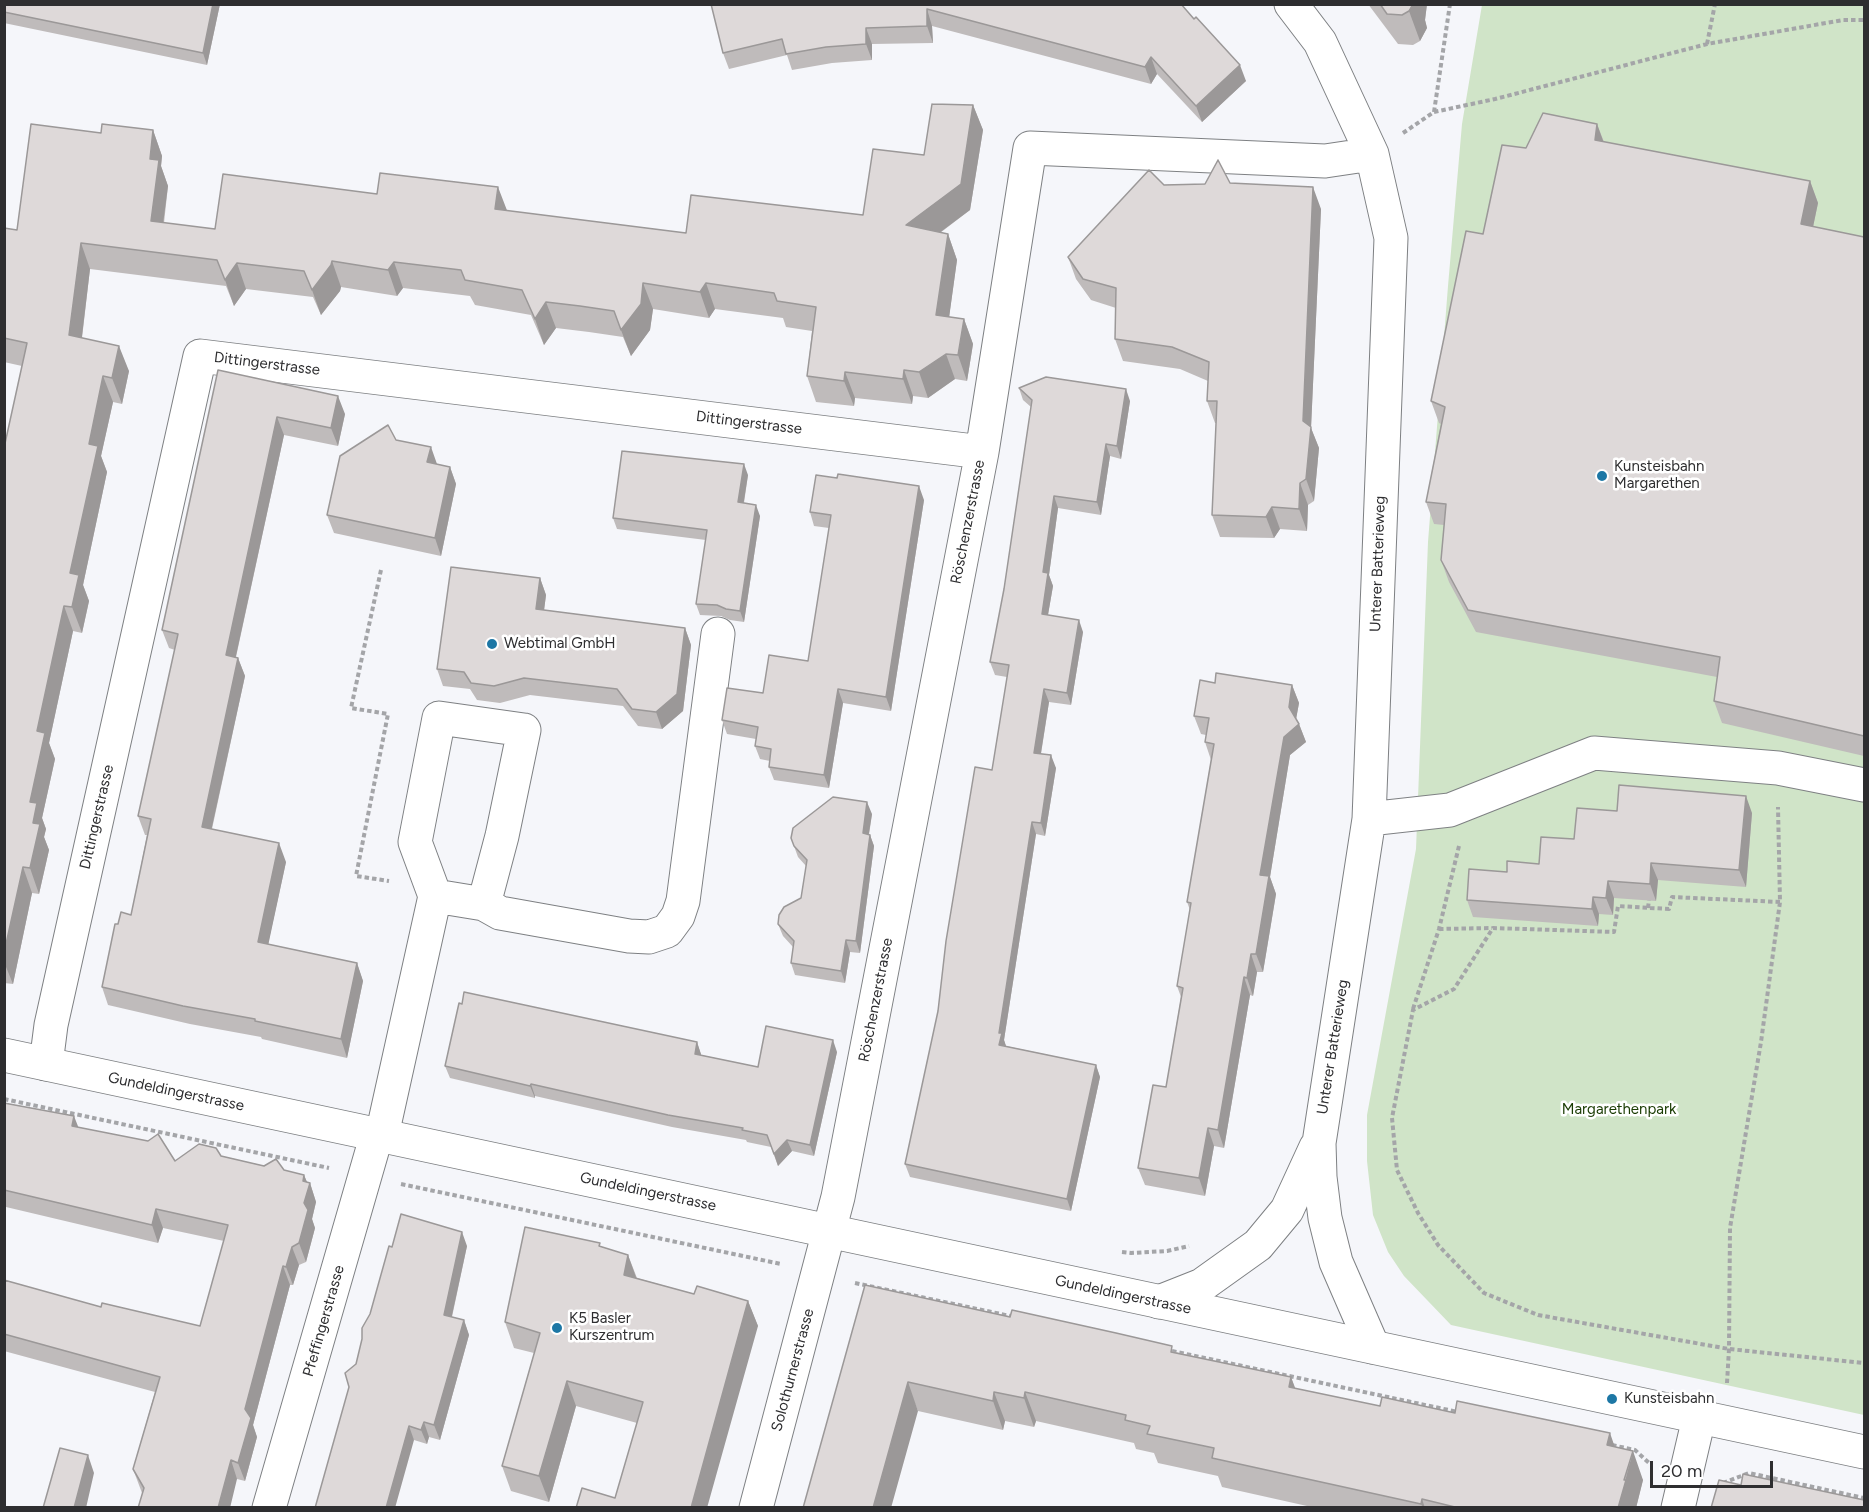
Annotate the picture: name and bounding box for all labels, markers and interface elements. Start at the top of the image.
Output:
street label: Dittingerstrasse [213,349,321,379]
street label: Dittingerstrasse [695,408,803,438]
street label: Röschenzerstrasse [947,458,989,586]
place label: Kunsteisbahn Margarethen [1614,458,1704,493]
marker: Kunsteisbahn Margarethen [1595,469,1609,483]
street label: Unterer Batterieweg [1367,496,1389,632]
place label: Webtimal GmbH [504,635,616,653]
marker: Webtimal GmbH [485,637,499,651]
street label: Dittingerstrasse [76,763,118,871]
street label: Röschenzerstrasse [855,936,897,1064]
street label: Unterer Batterieweg [1313,978,1353,1116]
street label: Gundeldingerstrasse [106,1069,246,1115]
park label: Margarethenpark [1562,1101,1676,1119]
street label: Gundeldingerstrasse [578,1169,718,1215]
street label: Pfeffingerstrasse [300,1263,348,1379]
street label: Gundeldingerstrasse [1053,1272,1193,1318]
street label: Solothurnerstrasse [768,1307,818,1433]
place label: K5 Basler Kurszentrum [569,1310,654,1345]
marker: K5 Basler Kurszentrum [550,1321,564,1335]
place label: Kunsteisbahn [1624,1390,1714,1408]
marker: Kunsteisbahn [1605,1392,1619,1406]
scale bar [1653,1449,1776,1487]
text: 20 m [1661,1460,1702,1482]

